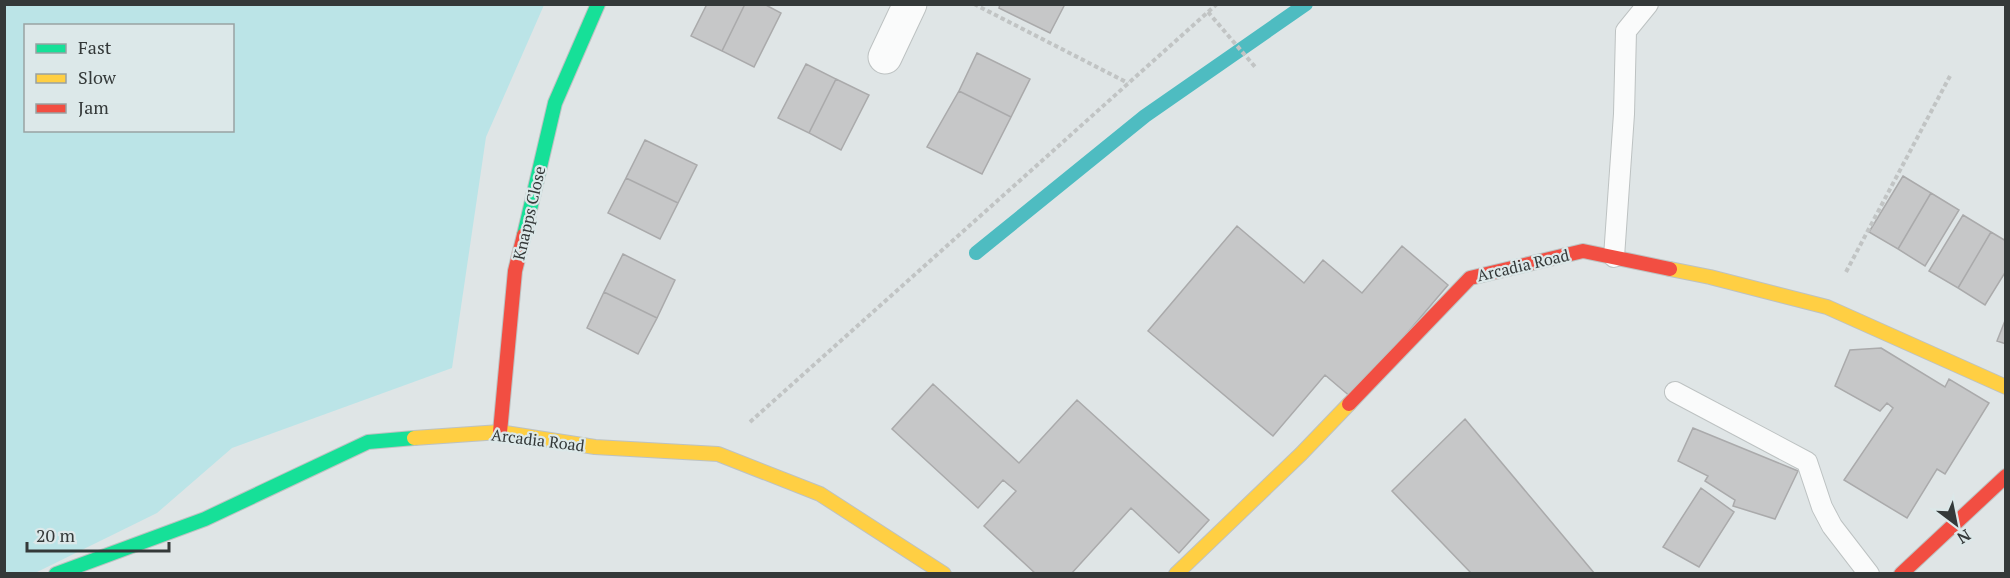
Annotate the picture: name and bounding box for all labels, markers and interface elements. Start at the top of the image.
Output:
legend [24,24,234,132]
text: Fast [78,35,112,59]
text: Slow [78,65,117,89]
text: Jam [78,95,109,119]
street label: Knapps Close [508,164,550,262]
street label: Arcadia Road [1475,244,1571,286]
street label: Arcadia Road [490,423,586,457]
north arrow [1926,494,1986,554]
scale bar [27,515,170,553]
text: 20 m [36,523,76,547]
text: N [1953,524,1975,549]

